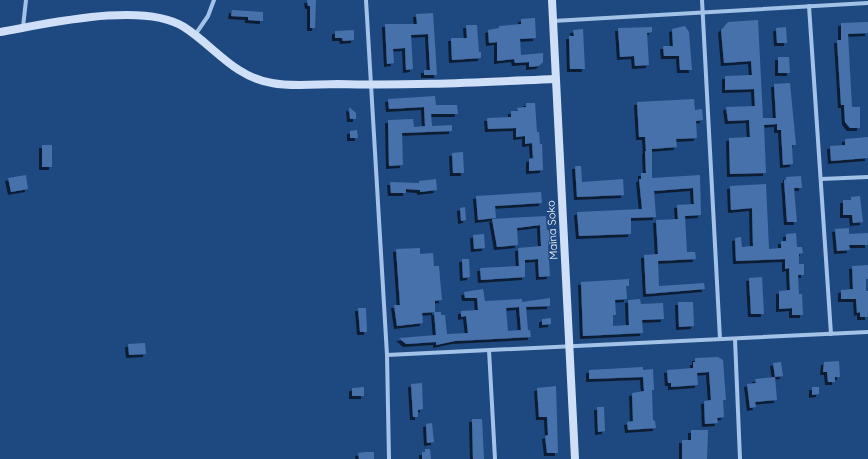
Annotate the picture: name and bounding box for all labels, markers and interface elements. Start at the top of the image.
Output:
street label: Maina Soko [543,200,561,260]

